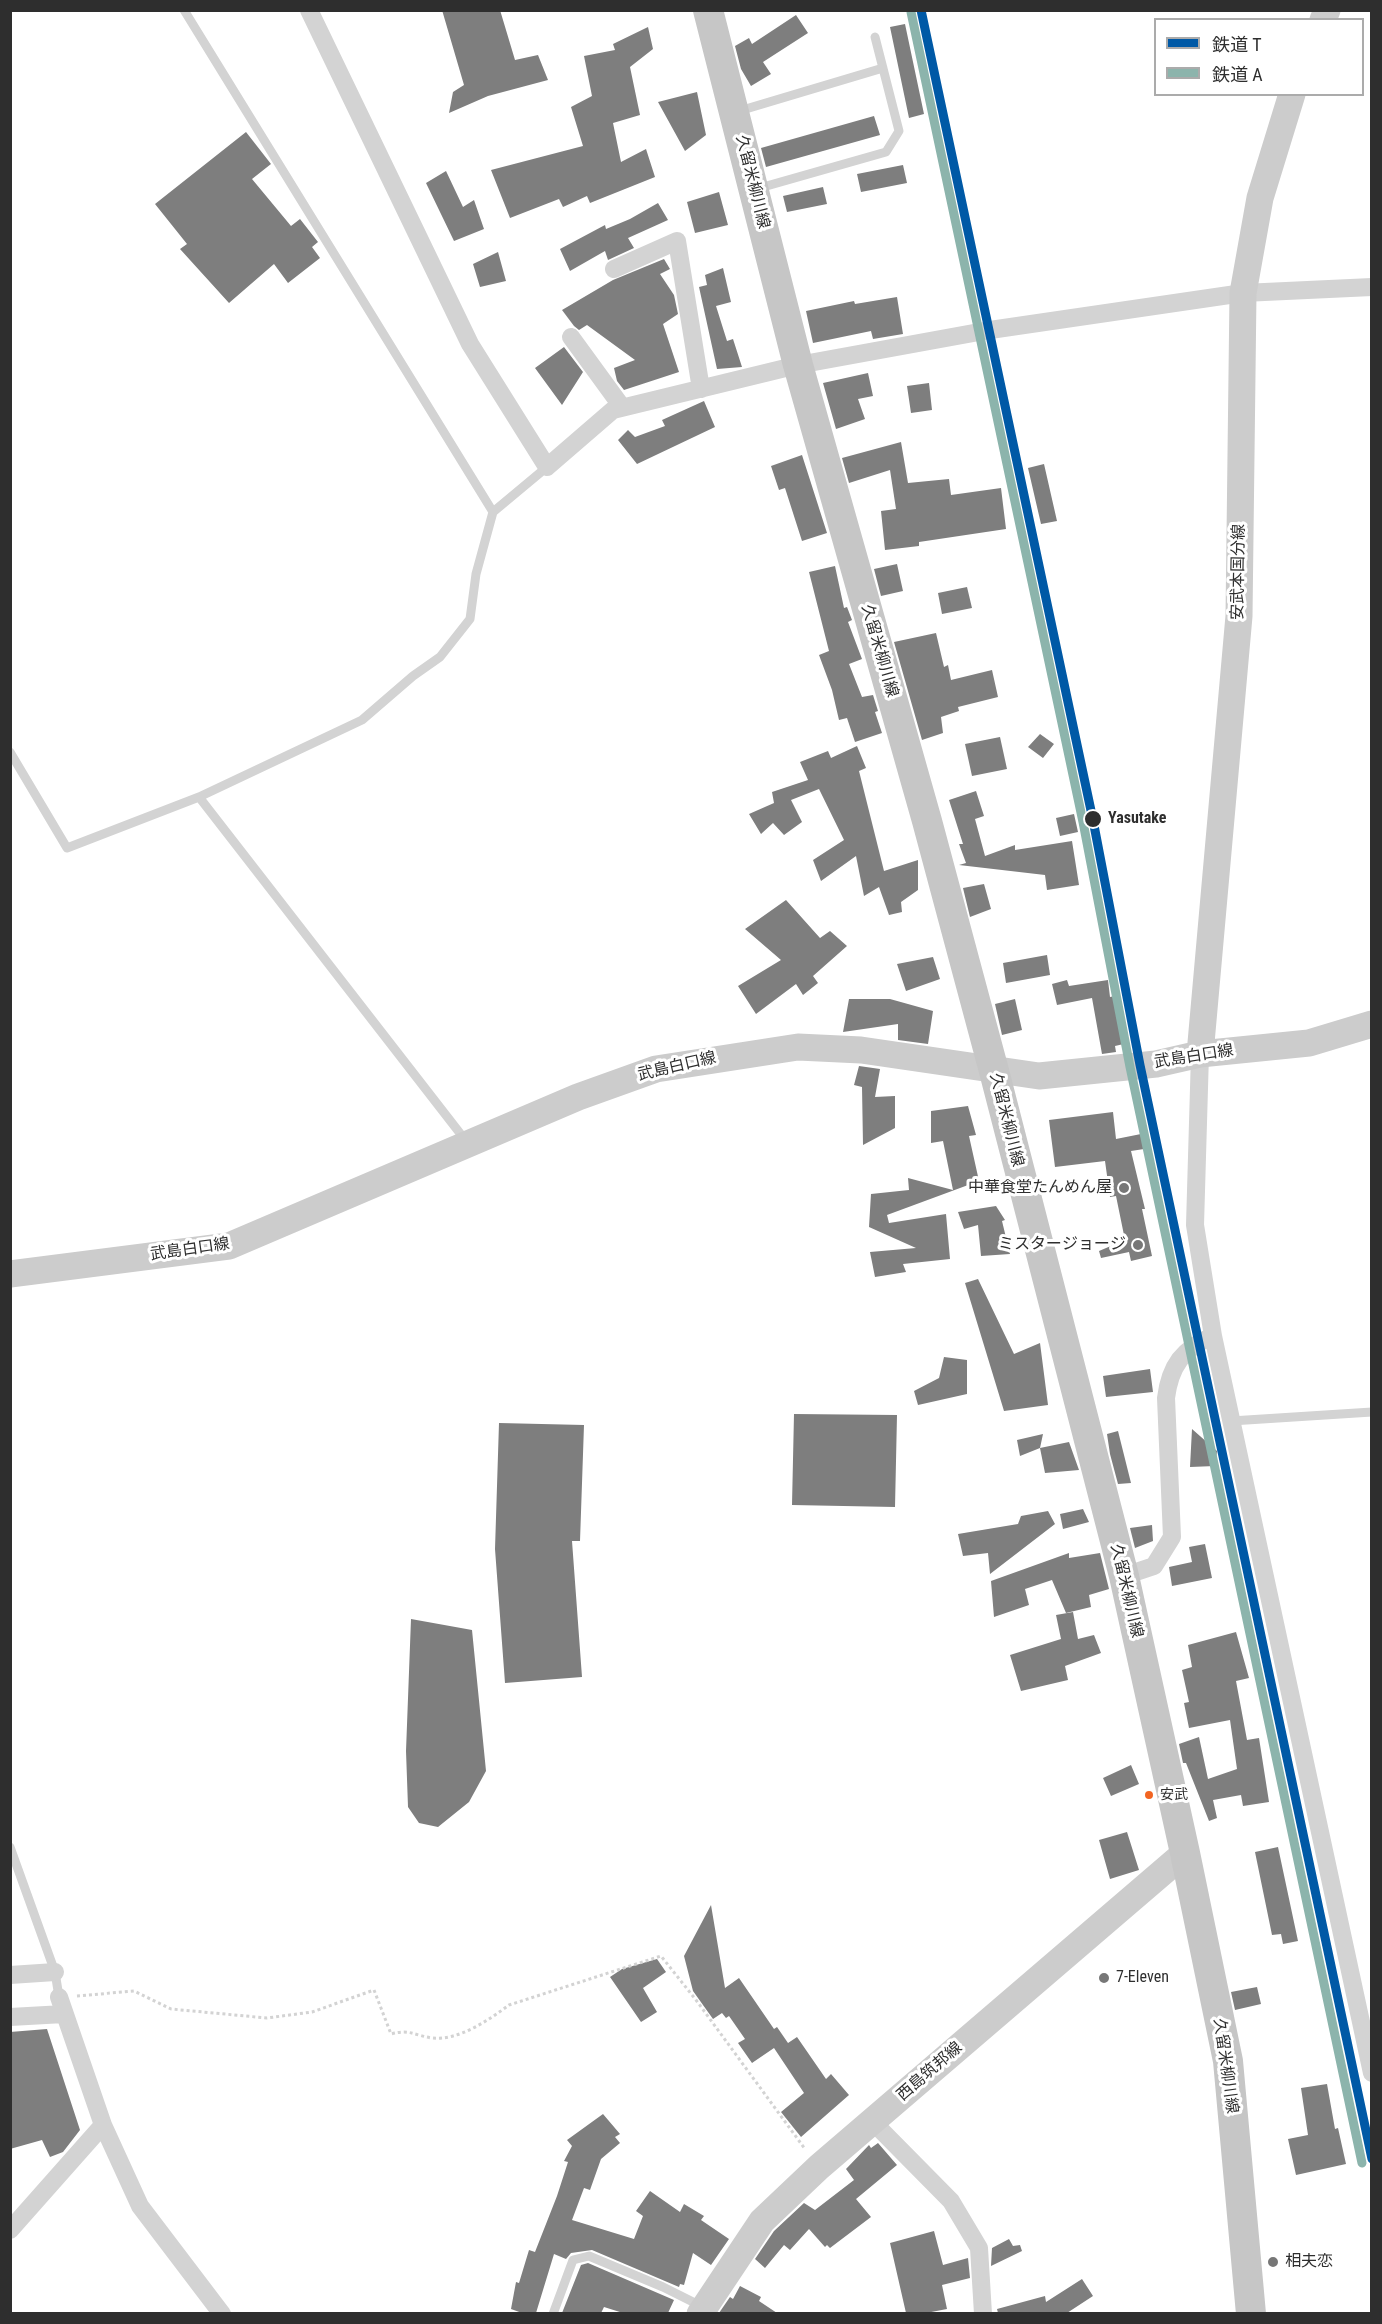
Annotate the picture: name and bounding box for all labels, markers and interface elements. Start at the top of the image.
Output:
legend [1154,18,1364,96]
text: 鉄道 T [1212,34,1262,55]
text: 鉄道 A [1212,64,1263,85]
street label: 久留米柳川線 [731,133,773,231]
street label: 安武本国分線 [1229,524,1249,620]
street label: 久留米柳川線 [857,602,901,700]
marker: Yasutake [1083,809,1103,829]
place label: Yasutake [1108,809,1166,829]
street label: 武島白口線 [1153,1041,1235,1073]
street label: 武島白口線 [636,1049,718,1085]
street label: 久留米柳川線 [985,1071,1027,1169]
place label: 中華食堂たんめん屋 [968,1178,1112,1198]
marker: 中華食堂たんめん屋 [1117,1181,1131,1195]
street label: 武島白口線 [149,1235,231,1265]
place label: ミスタージョージ [998,1235,1126,1255]
marker: ミスタージョージ [1131,1238,1145,1252]
street label: 久留米柳川線 [1106,1542,1146,1640]
place label: 安武 [1160,1787,1188,1803]
marker: 安武 [1143,1789,1155,1801]
place label: 7-Eleven [1116,1968,1169,1988]
marker: 7-Eleven [1097,1971,1111,1985]
street label: 久留米柳川線 [1209,2017,1241,2115]
street label: 西島筑邦線 [894,2039,966,2105]
place label: 相夫恋 [1285,2252,1333,2272]
marker: 相夫恋 [1266,2255,1280,2269]

